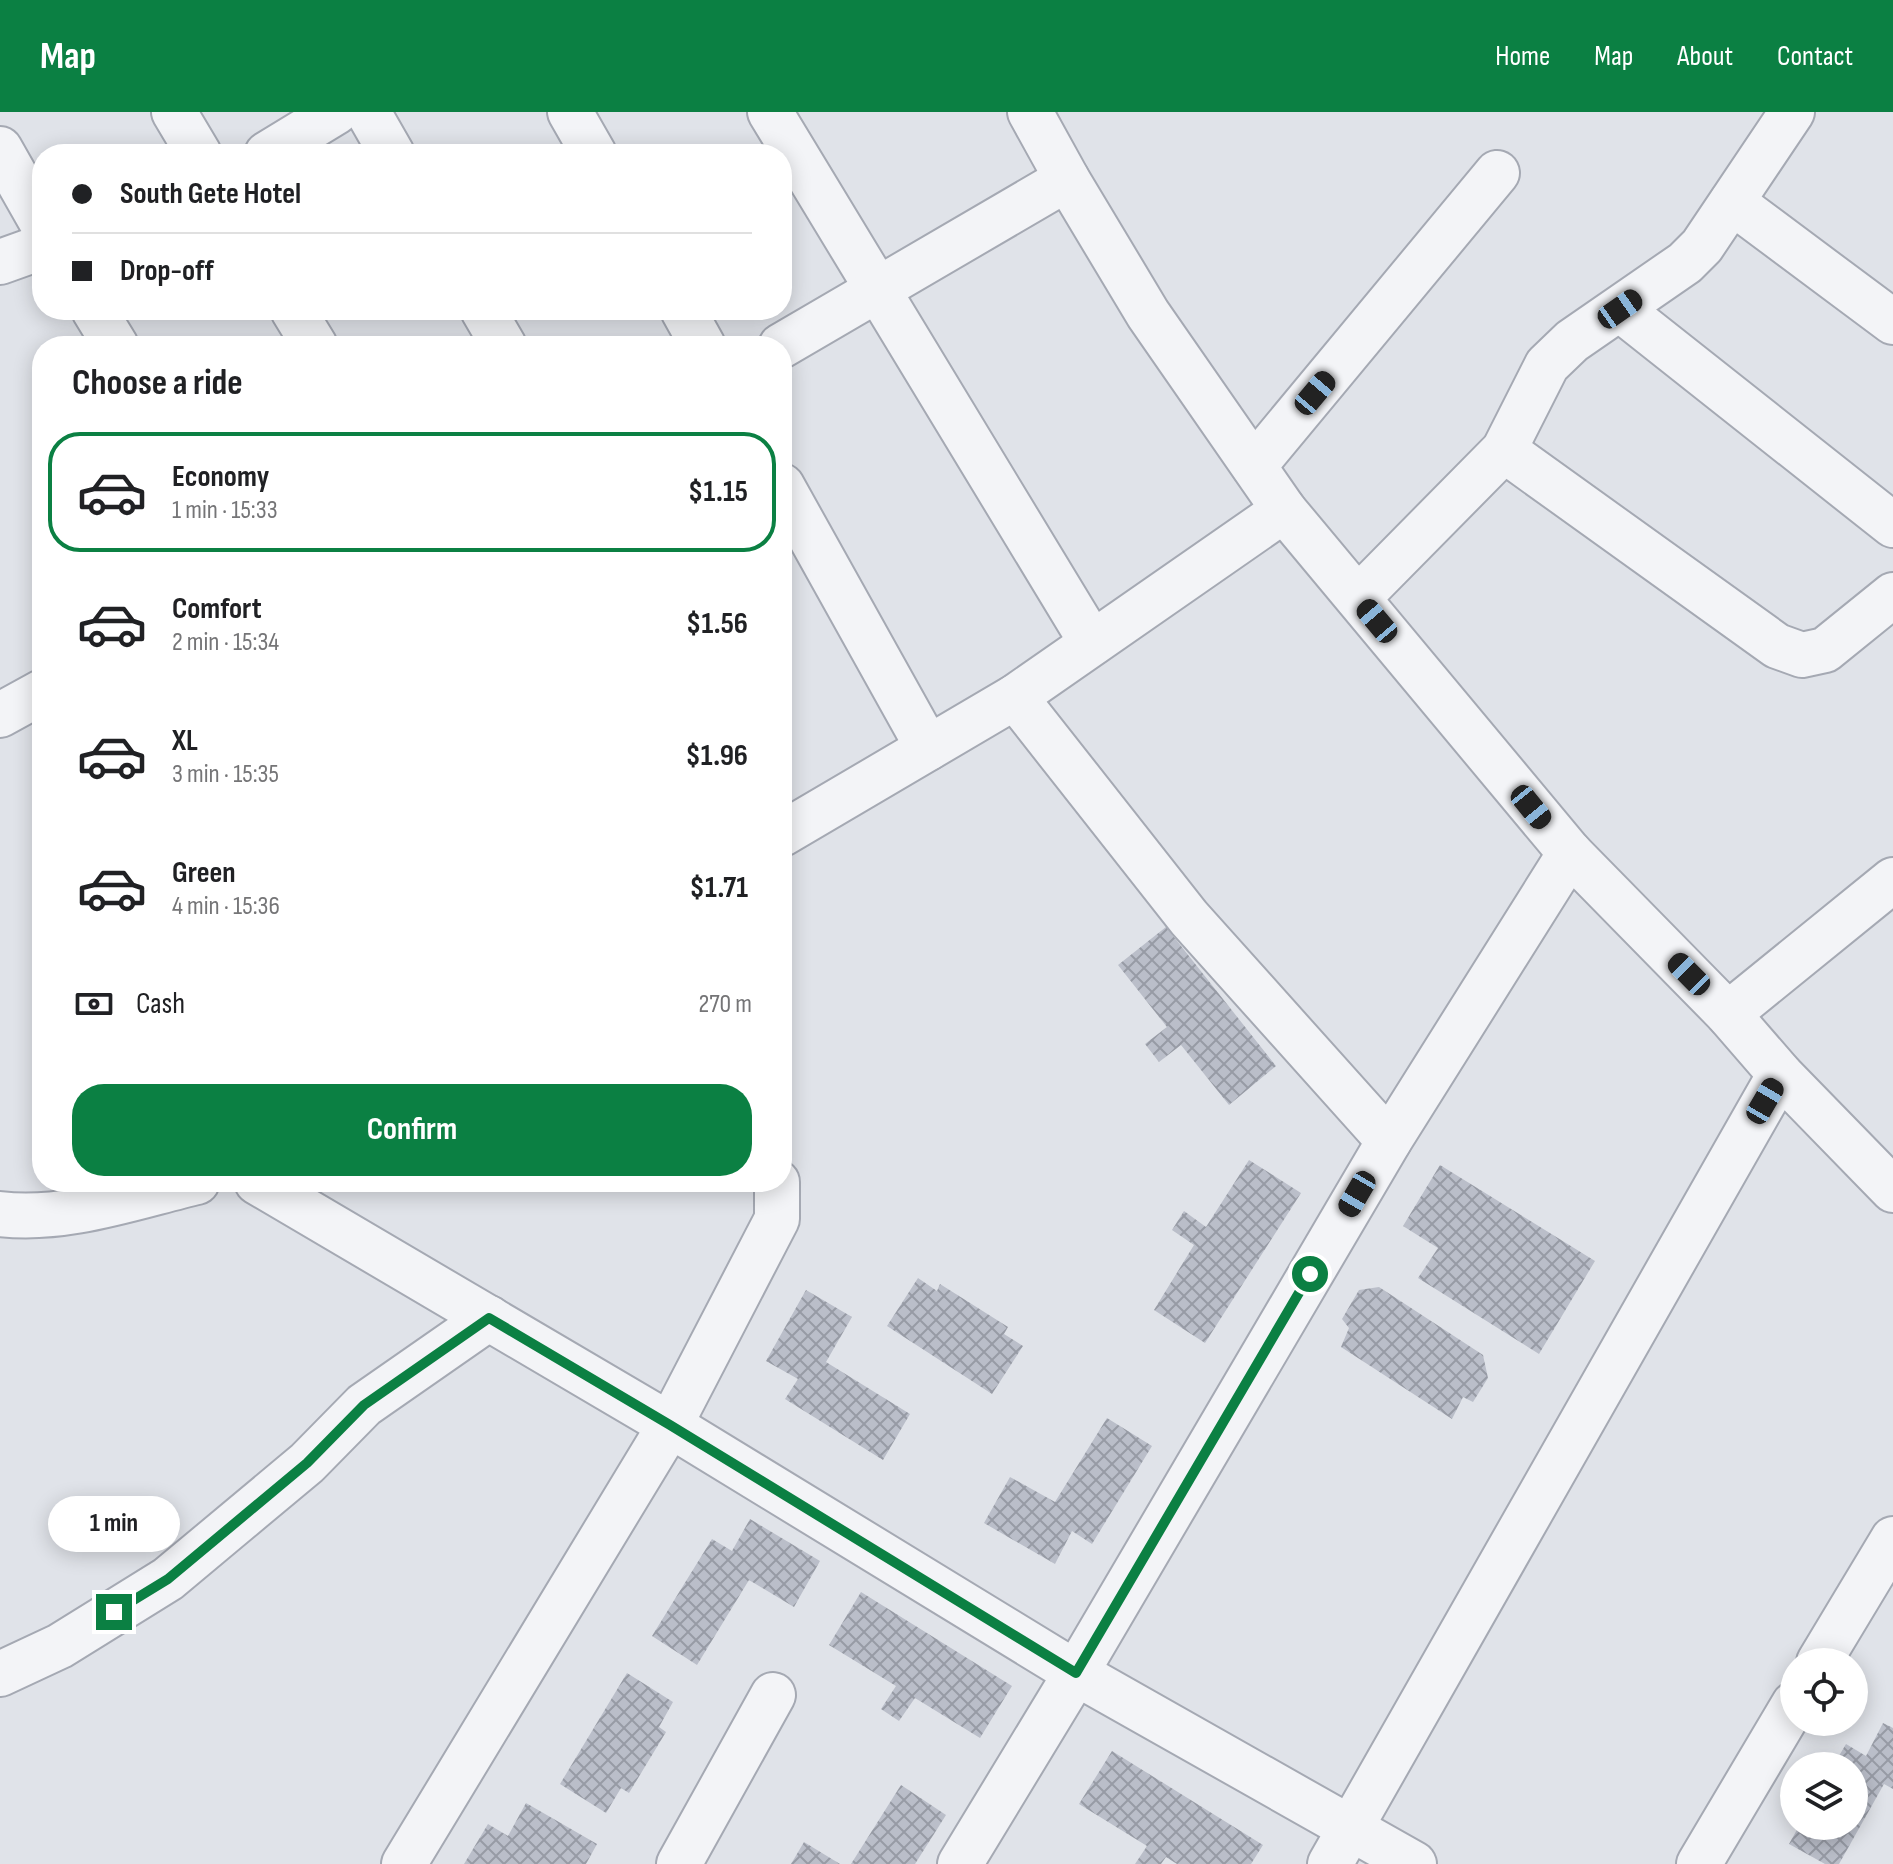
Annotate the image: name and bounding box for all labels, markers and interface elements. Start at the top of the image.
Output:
text: Map [40,34,96,79]
text: Home [1495,40,1550,73]
text: Map [1594,40,1633,73]
text: About [1677,40,1733,73]
text: Contact [1777,40,1853,73]
text: South Gete Hotel [120,176,301,212]
text: Drop-off [120,253,214,289]
car [1593,285,1647,333]
text: Choose a ride [72,362,243,405]
car [1290,367,1340,419]
icon: car [76,456,148,528]
text: Economy [172,459,269,495]
text: $1.15 [688,474,748,510]
text: 1 min · 15:33 [172,495,278,526]
icon: car [76,588,148,660]
text: Comfort [172,591,262,627]
car [1352,595,1402,647]
text: $1.56 [686,606,748,642]
text: 2 min · 15:34 [172,627,279,658]
icon: car [76,720,148,792]
text: XL [172,723,198,759]
text: $1.96 [685,738,748,774]
text: 3 min · 15:35 [172,759,279,790]
car [1507,781,1555,833]
icon: car [76,852,148,924]
text: Green [172,855,236,891]
text: $1.71 [690,870,748,906]
text: 4 min · 15:36 [172,891,280,922]
car [1664,949,1714,999]
icon: cash [72,982,116,1026]
text: Cash [136,986,185,1022]
text: 270 m [699,989,752,1020]
car [1743,1074,1787,1128]
button: Confirm [72,1084,752,1176]
car [1335,1167,1379,1221]
route start [1292,1256,1328,1292]
callout: 1 min [48,1496,180,1552]
text: 1 min [90,1508,138,1539]
route end [96,1594,132,1630]
map controls [1780,1648,1868,1840]
button: locate [1780,1648,1868,1736]
button: layers [1780,1752,1868,1840]

